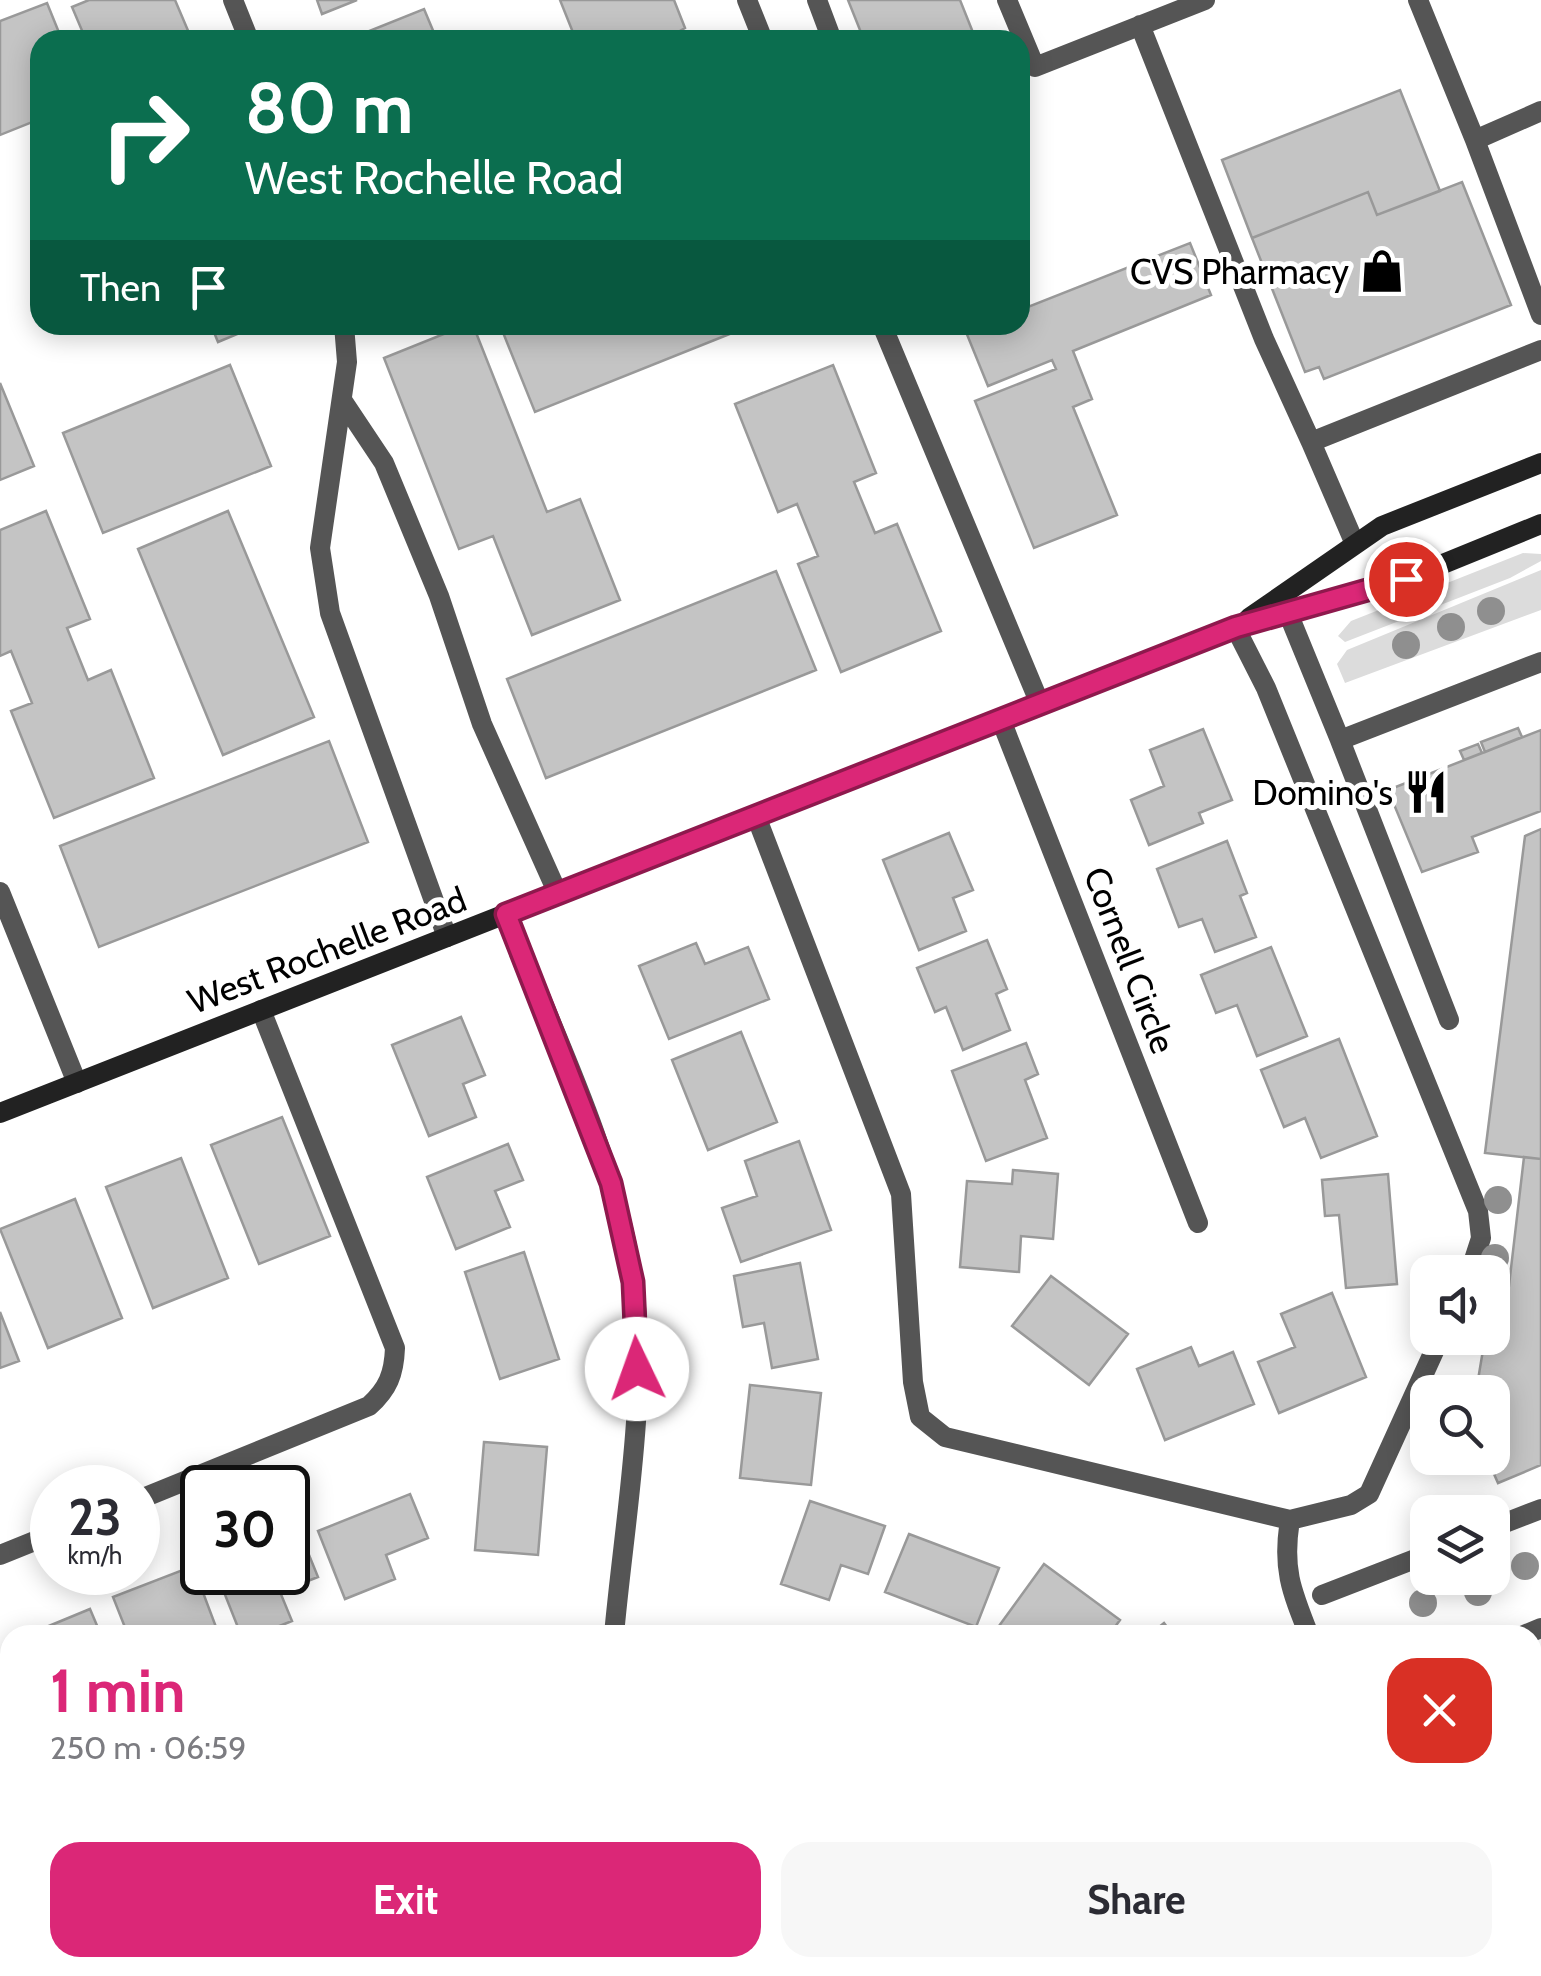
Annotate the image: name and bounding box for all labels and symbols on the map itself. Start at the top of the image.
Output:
shop icon: CVS Pharmacy [1358,247,1406,295]
place label: CVS Pharmacy [1130,250,1349,293]
pin [1364,537,1449,622]
restaurant icon: Domino's [1402,768,1450,816]
place label: Domino's [1252,771,1393,814]
street label: Cornell Circle [1075,861,1185,1059]
street label: West Rochelle Road [182,877,472,1023]
position arrow [585,1317,689,1421]
speed limit sign: 30 [180,1465,310,1595]

